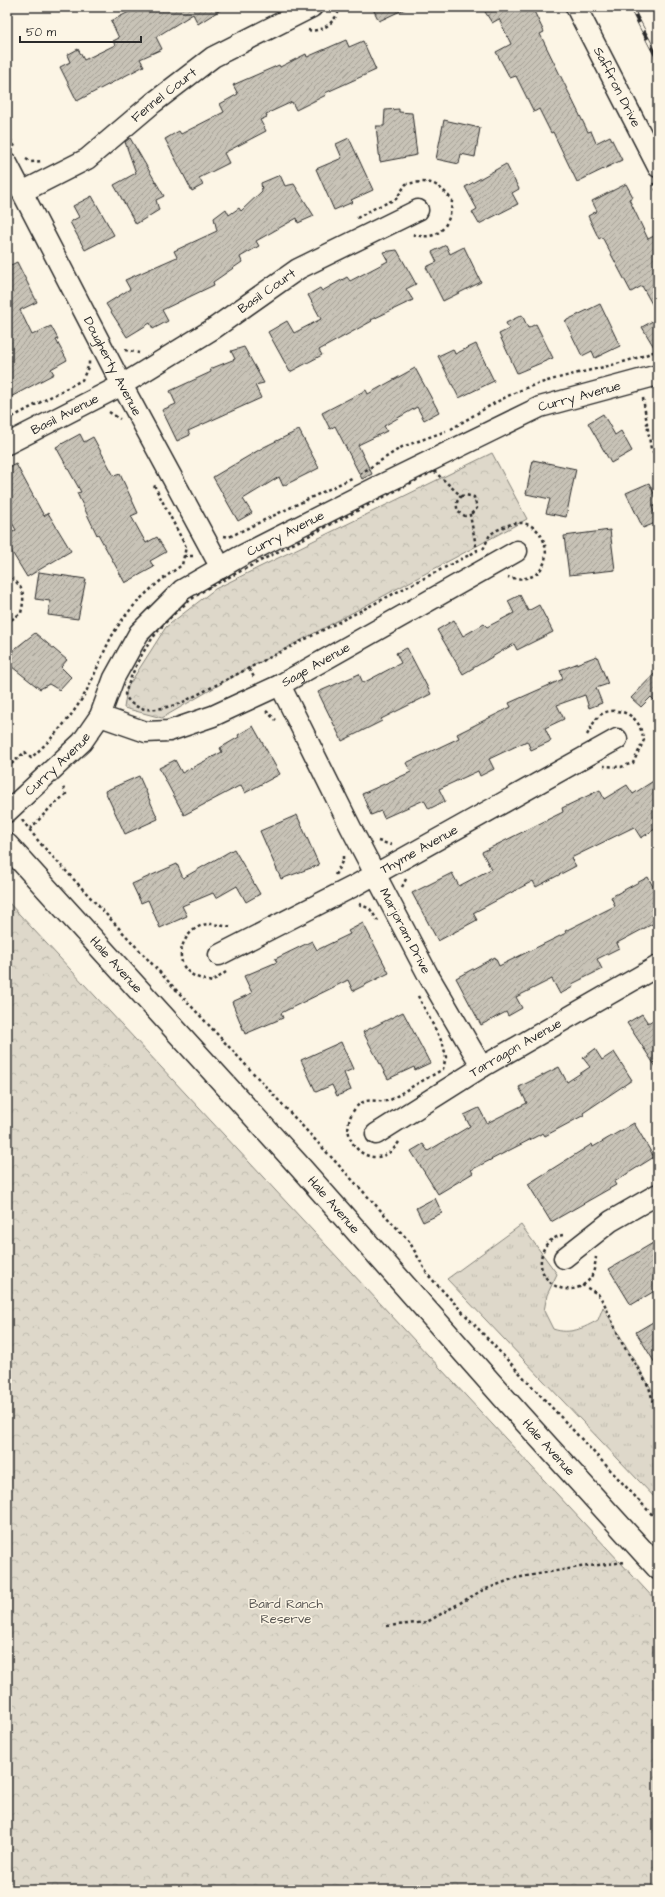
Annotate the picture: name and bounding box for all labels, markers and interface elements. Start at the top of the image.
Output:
scale bar [20,18,141,44]
text: 50 m [26,24,57,41]
street label: Saffron Drive [589,44,645,130]
street label: Fennel Court [127,63,201,127]
street label: Basil Court [234,264,300,318]
street label: Dougherty Avenue [79,314,146,419]
street label: Curry Avenue [536,377,623,416]
street label: Basil Avenue [28,389,102,439]
street label: Curry Avenue [244,506,327,561]
street label: Sage Avenue [278,638,353,691]
street label: Curry Avenue [21,729,95,800]
street label: Thyme Avenue [377,821,461,879]
street label: Marjoram Drive [375,885,435,977]
street label: Hale Avenue [85,932,147,997]
street label: Tarragon Avenue [466,1014,565,1082]
street label: Hale Avenue [303,1172,364,1238]
street label: Hale Avenue [518,1415,579,1480]
park label: Baird Ranch Reserve [249,1595,324,1628]

